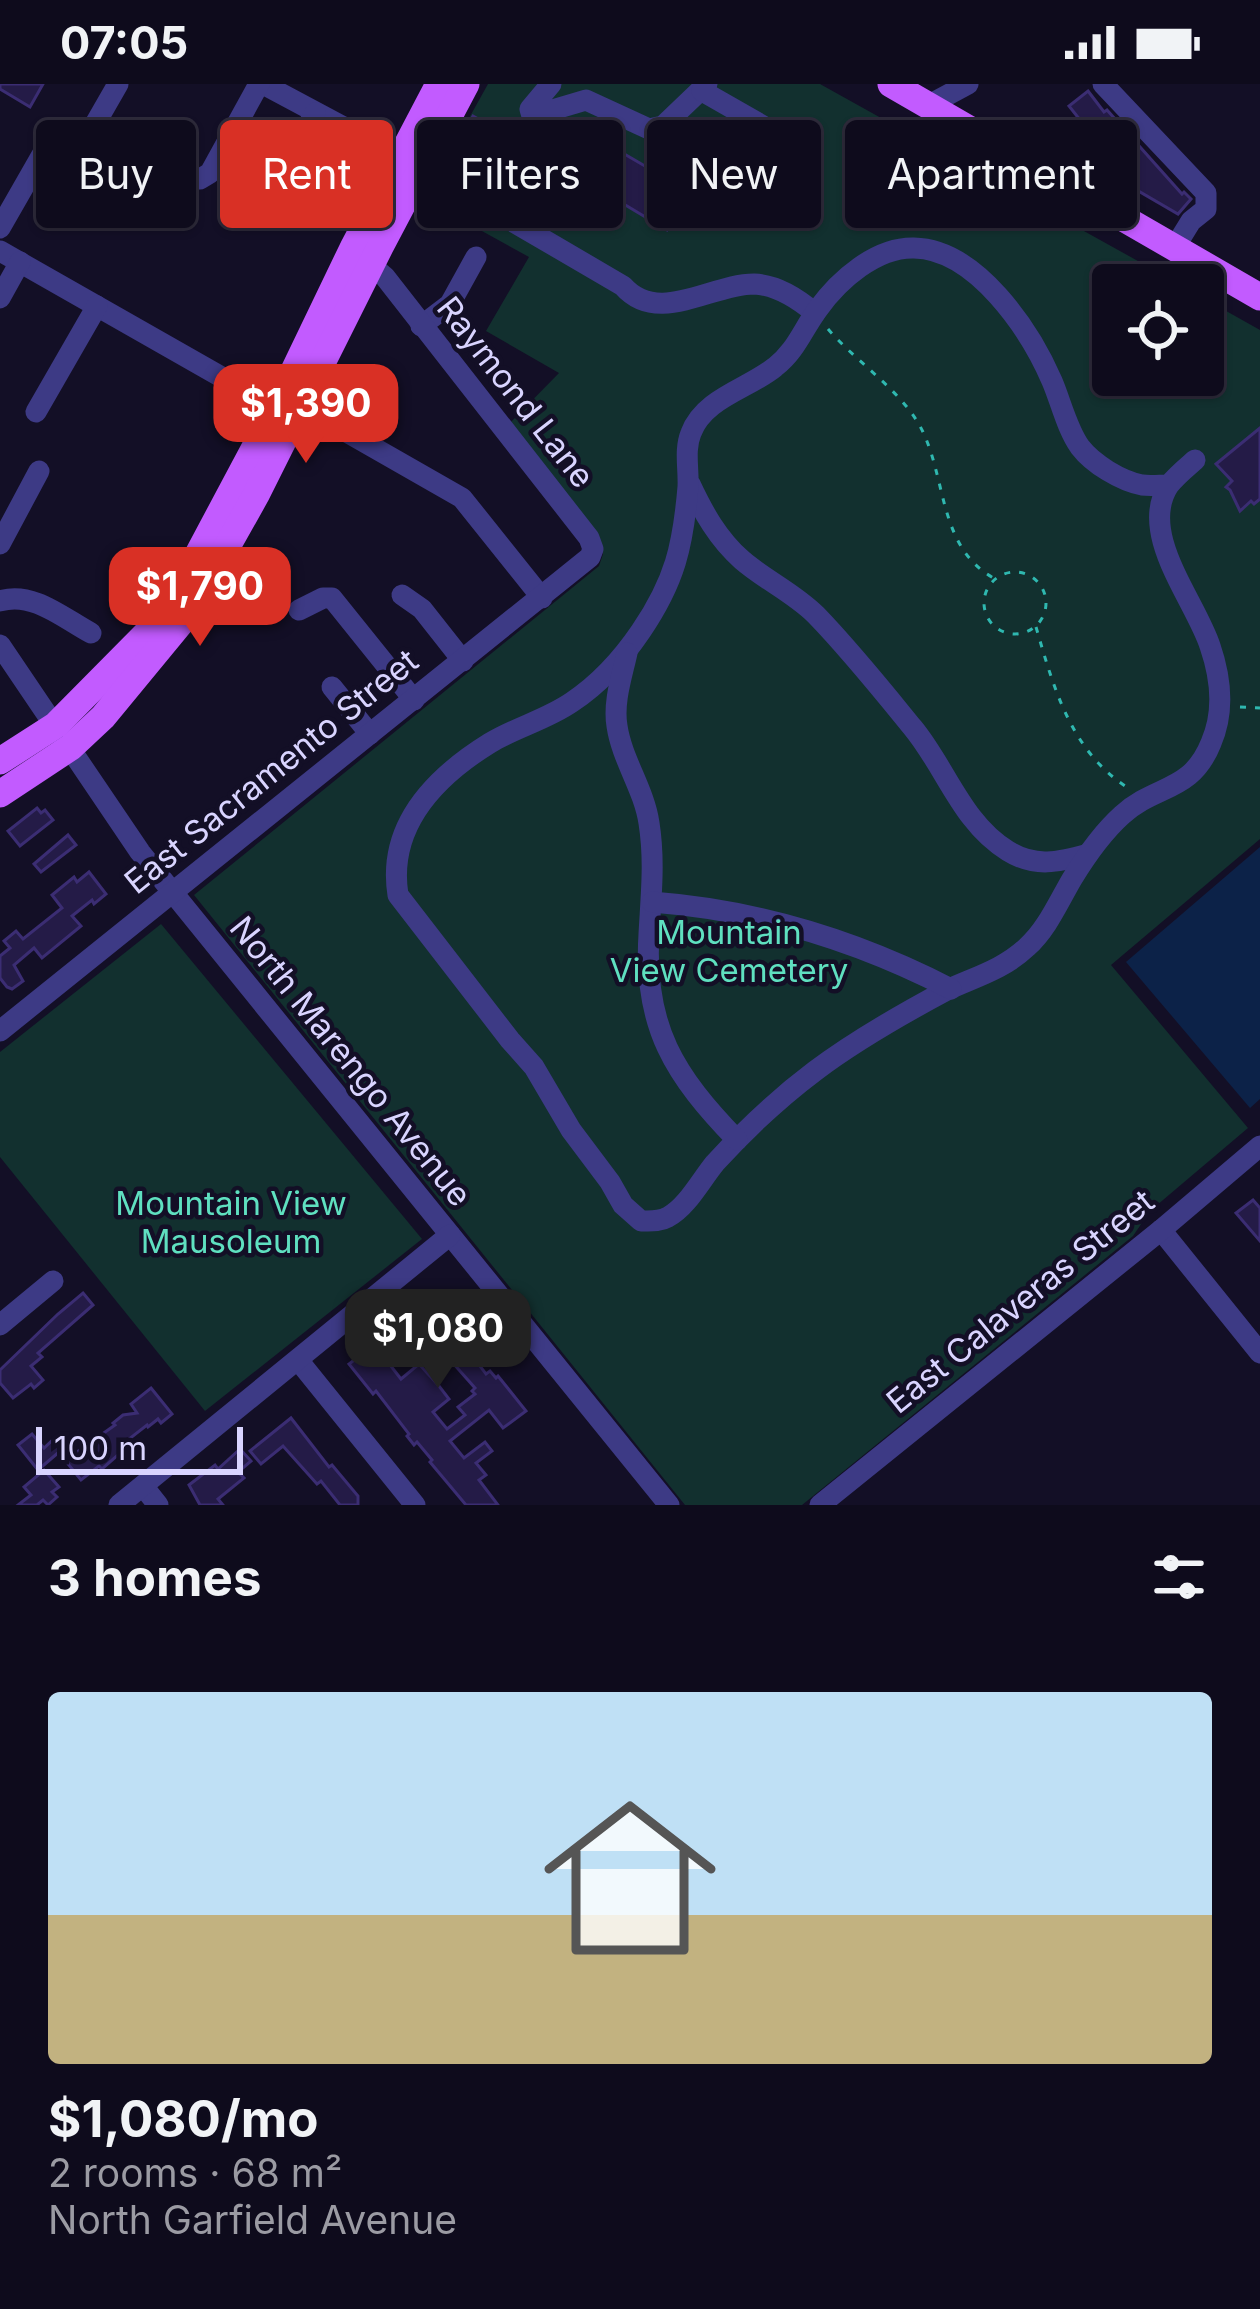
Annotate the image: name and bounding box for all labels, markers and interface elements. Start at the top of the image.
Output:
text: 07:05 [60,15,188,70]
chip: Buy [36,120,196,228]
chip: Rent [220,120,393,228]
chip: Filters [417,120,623,228]
chip: New [647,120,821,228]
chip: Apartment [845,120,1137,228]
map controls [1092,264,1224,396]
button: locate [1092,264,1224,396]
street label: Raymond Lane [429,289,603,495]
pin: $1,390 [208,364,404,466]
text: $1,390 [240,379,372,426]
pin: $1,790 [102,547,298,649]
text: $1,790 [136,562,264,609]
street label: East Sacramento Street [116,640,426,902]
street label: North Marengo Avenue [222,908,480,1214]
park label: Mountain View Cemetery [610,912,848,990]
street label: East Calaveras Street [878,1181,1162,1421]
park label: Mountain View Mausoleum [115,1183,347,1261]
pin: $1,080 [340,1289,536,1391]
text: $1,080 [372,1304,504,1351]
scale bar [36,1421,243,1474]
text: 100 m [54,1428,147,1468]
icon: filters [1146,1544,1212,1610]
text: 3 homes [48,1547,262,1608]
icon: home [522,1770,738,1986]
text: $1,080/mo [48,2088,319,2149]
text: 2 rooms · 68 m² [48,2149,342,2196]
text: North Garfield Avenue [48,2196,457,2243]

